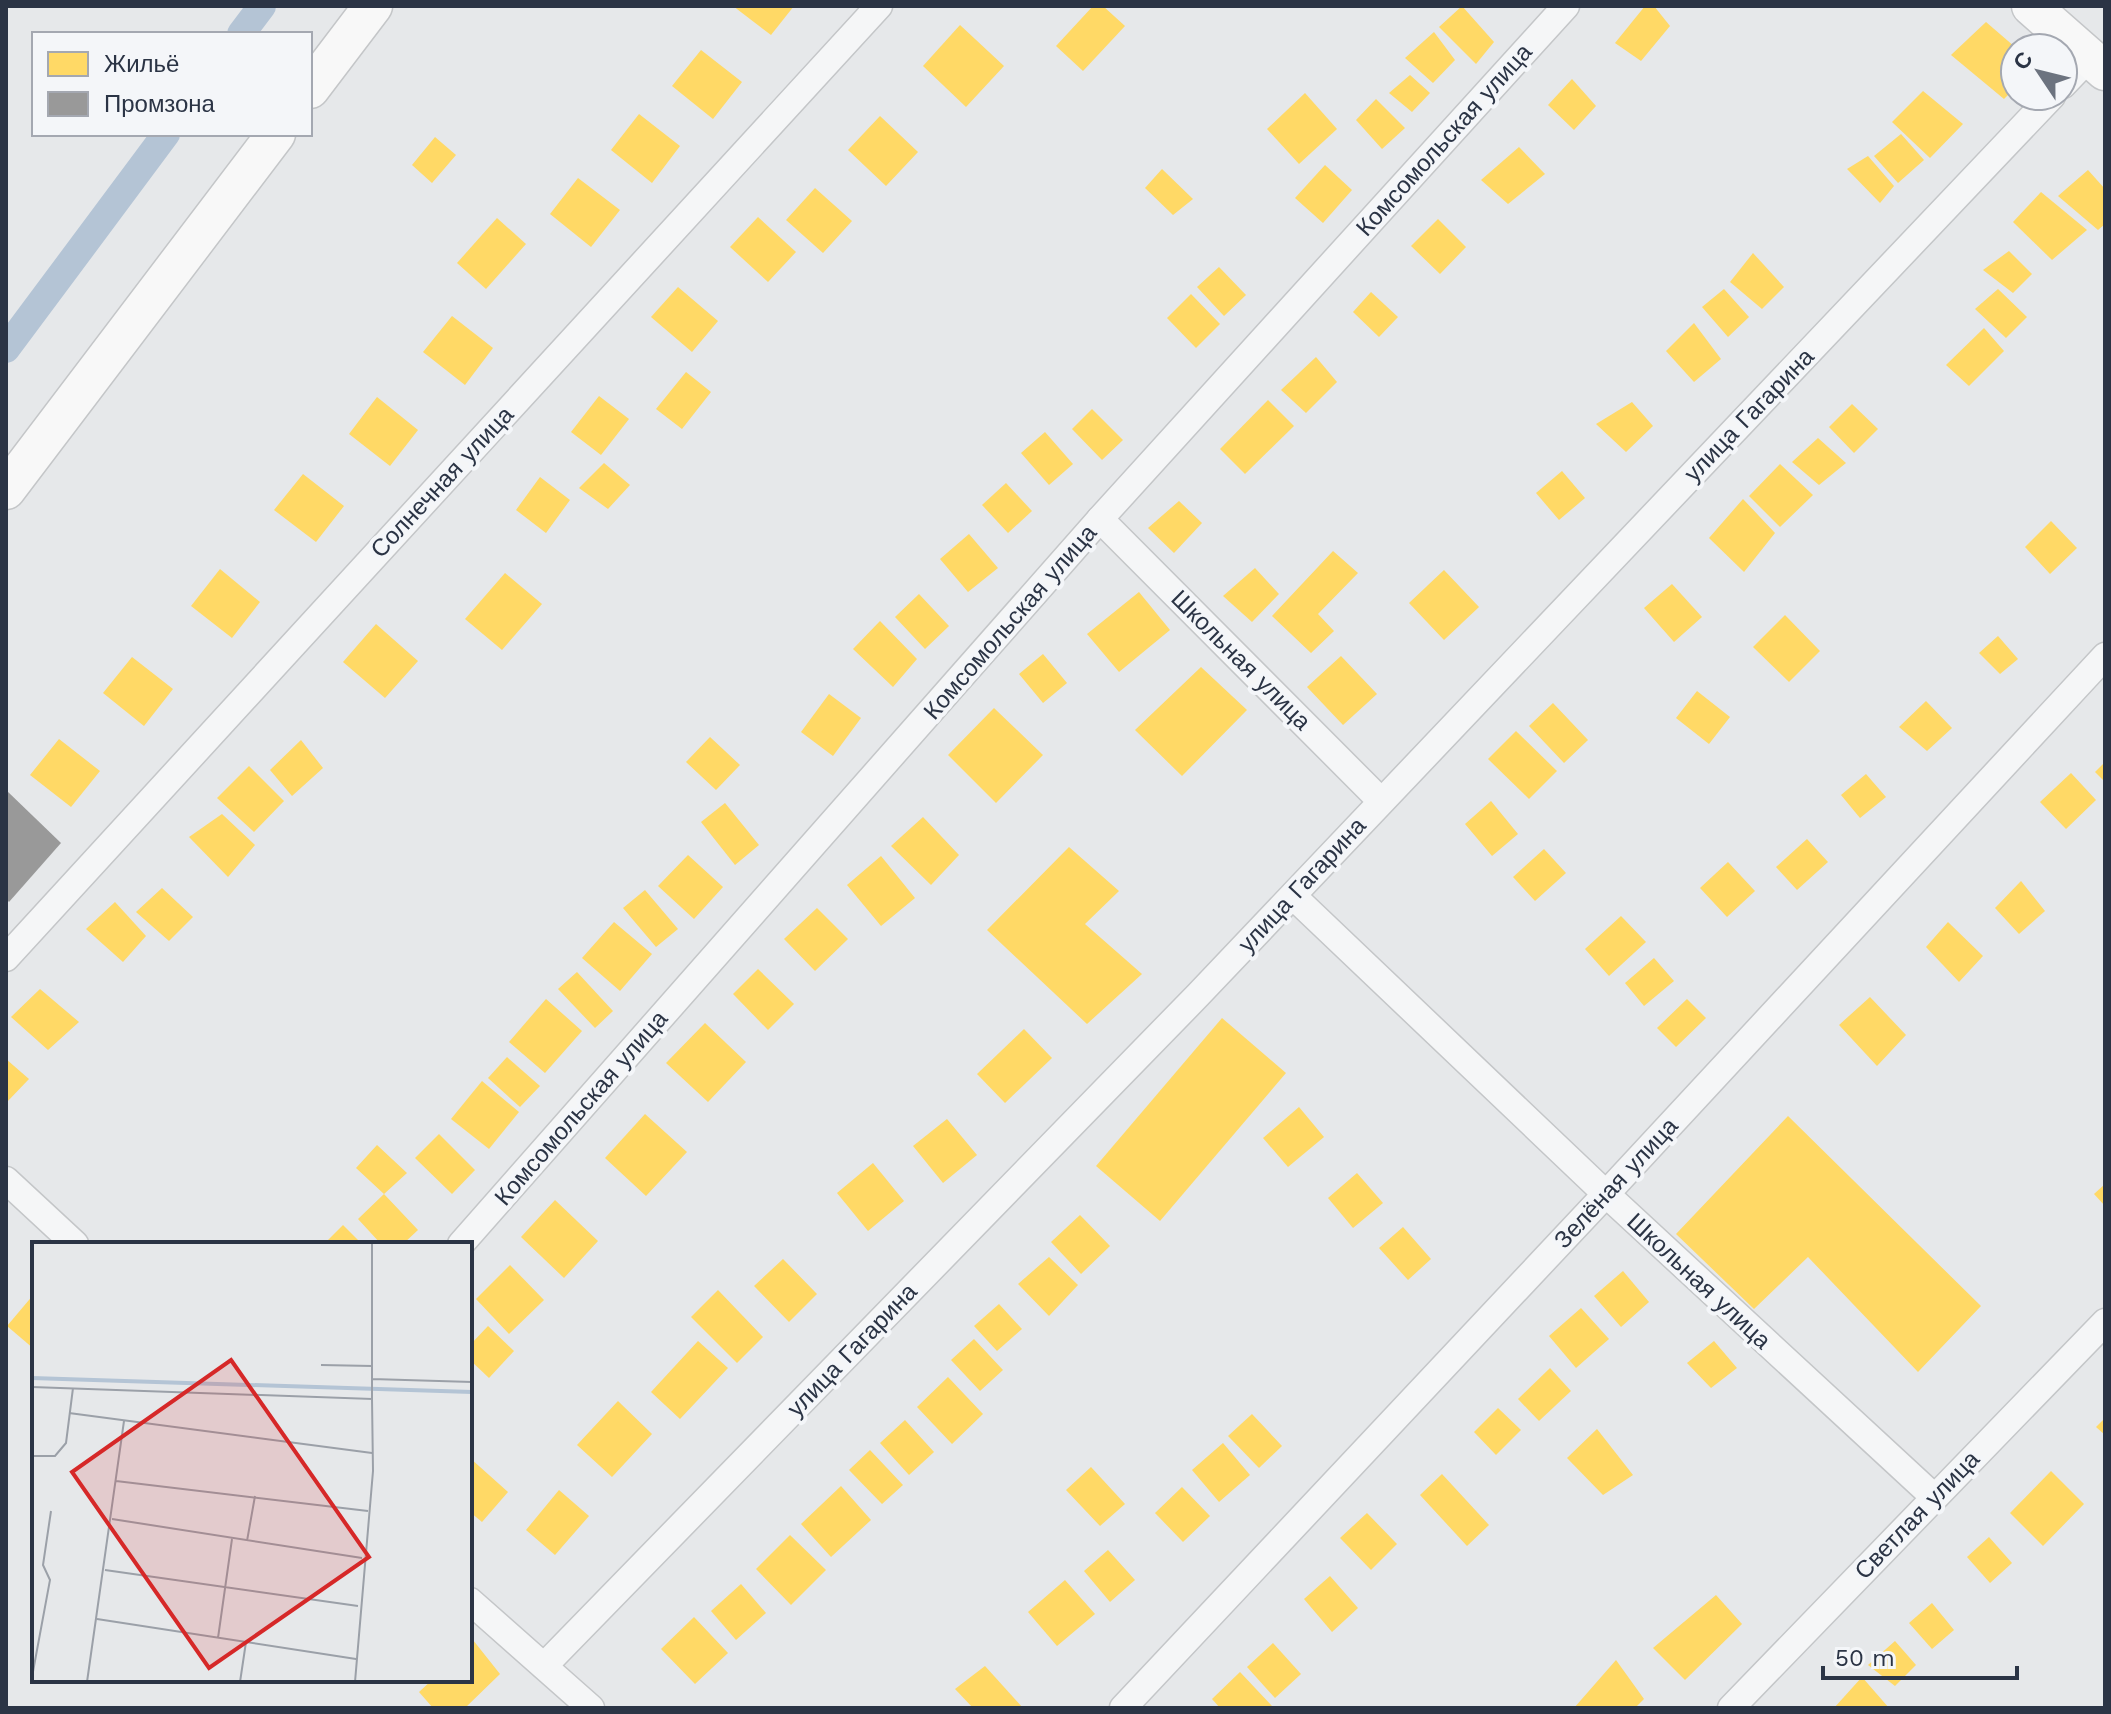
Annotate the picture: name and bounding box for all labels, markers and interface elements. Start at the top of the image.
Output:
legend [32,32,312,136]
north arrow [1999,32,2079,112]
street label: Комсомольская улица [1350,38,1538,242]
text: С [2008,47,2038,74]
text: Жильё [104,50,179,78]
text: Промзона [104,90,216,118]
street label: улица Гагарина [1678,342,1820,487]
street label: Солнечная улица [365,400,520,563]
street label: Комсомольская улица [918,518,1103,725]
street label: Школьная улица [1165,584,1317,736]
street label: улица Гагарина [1232,811,1372,958]
street label: Комсомольская улица [489,1004,674,1211]
street label: Зелёная улица [1548,1111,1684,1254]
street label: Школьная улица [1621,1207,1777,1355]
inset map [32,1242,472,1682]
street label: улица Гагарина [781,1277,923,1422]
street label: Светлая улица [1849,1445,1986,1585]
scale bar [1823,1630,2017,1680]
text: 50 m [1835,1644,1895,1672]

